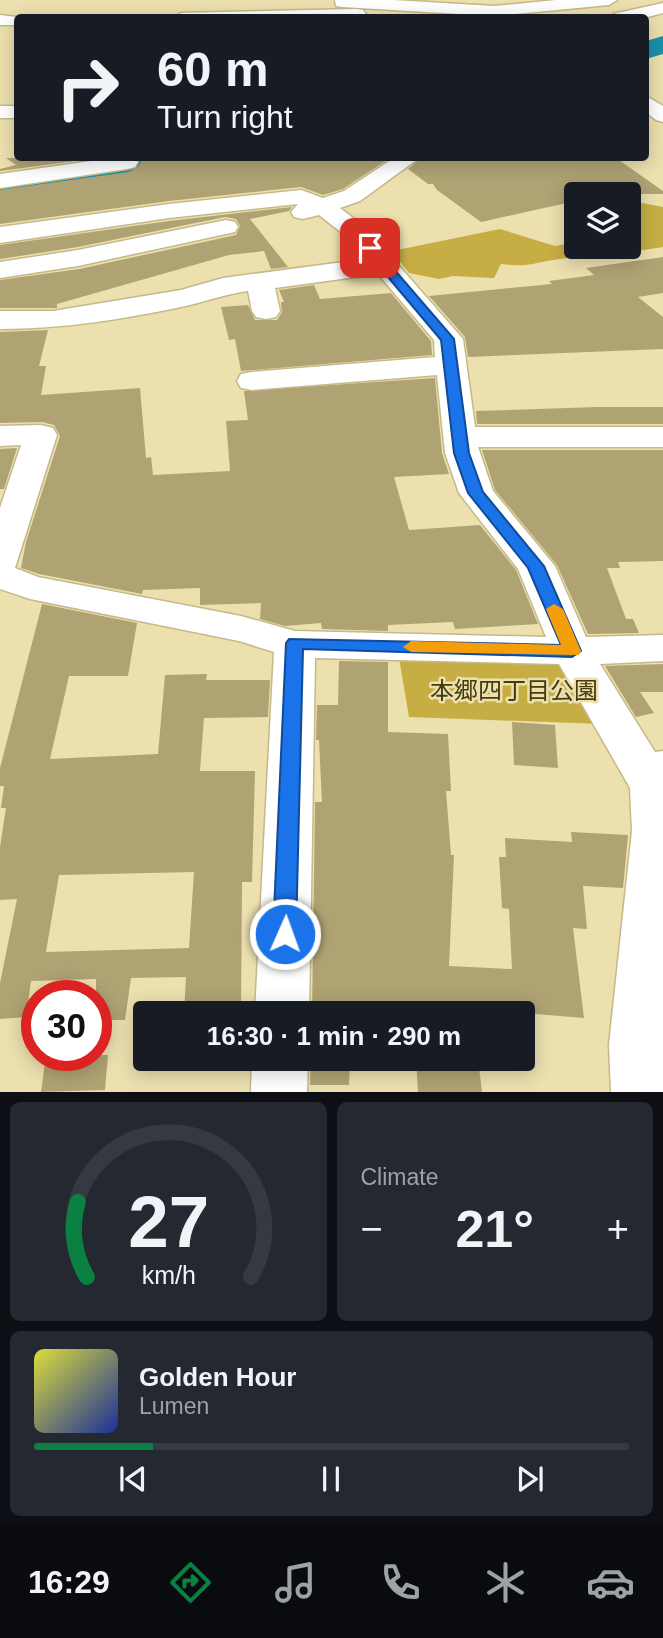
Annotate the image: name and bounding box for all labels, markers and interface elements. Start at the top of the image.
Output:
icon: right [42,42,133,133]
text: 60 m [157,42,269,96]
text: Turn right [157,99,293,135]
map controls [564,182,641,259]
button: layers [564,182,641,259]
pin [340,218,400,278]
icon: arrive [351,229,389,267]
park label: 本郷四丁目公園 [430,677,598,704]
position arrow [248,897,322,971]
speed limit sign: 30 [21,980,112,1071]
text: 16:30 · 1 min · 290 m [207,1021,461,1051]
text: Climate [361,1164,438,1190]
text: 27 [128,1182,209,1263]
text: 21° [455,1200,534,1258]
text: − [361,1208,383,1250]
text: + [607,1208,629,1250]
text: km/h [141,1261,195,1289]
text: Golden Hour [139,1362,296,1392]
text: Lumen [139,1393,209,1419]
icon: previous [114,1460,152,1498]
icon: pause [312,1460,350,1498]
icon: next [511,1460,549,1498]
icon: directions [166,1558,215,1607]
icon: music [271,1558,320,1607]
icon: phone [376,1558,425,1607]
icon: climate [481,1558,530,1607]
icon: car [586,1558,635,1607]
text: 16:29 [28,1564,110,1600]

